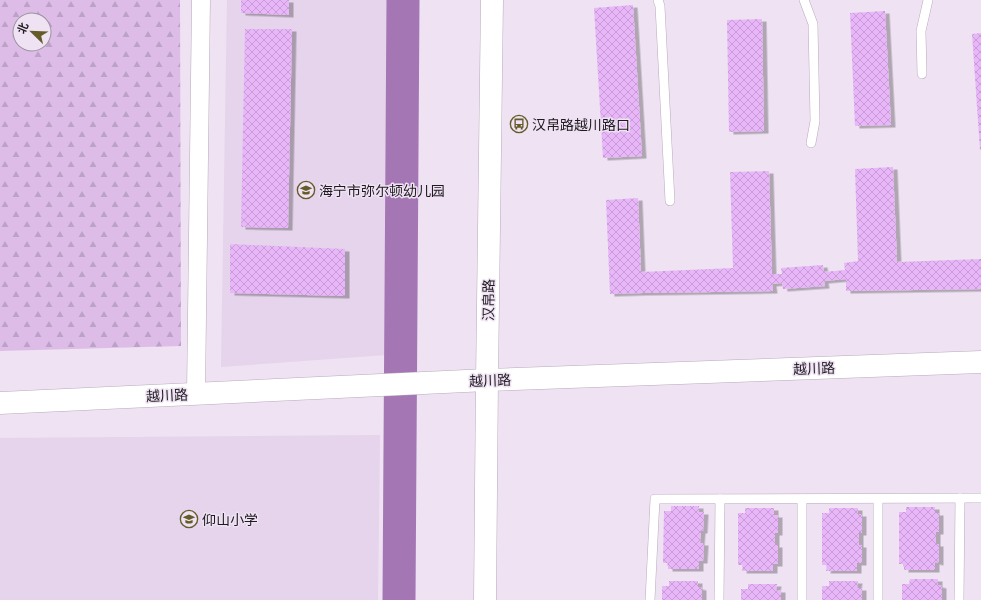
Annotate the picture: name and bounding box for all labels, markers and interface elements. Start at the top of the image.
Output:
north arrow [12,12,52,52]
text: 北 [14,20,30,35]
bus stop icon: 汉帛路越川路口 [509,114,529,134]
place label: 汉帛路越川路口 [532,116,630,133]
school or university icon: 海宁市弥尔顿幼儿园 [296,180,316,200]
place label: 海宁市弥尔顿幼儿园 [319,182,445,199]
street label: 汉帛路 [479,279,497,321]
street label: 越川路 [793,359,835,377]
street label: 越川路 [469,371,511,389]
street label: 越川路 [146,385,188,405]
school or university icon: 仰山小学 [179,509,199,529]
place label: 仰山小学 [202,511,258,528]

